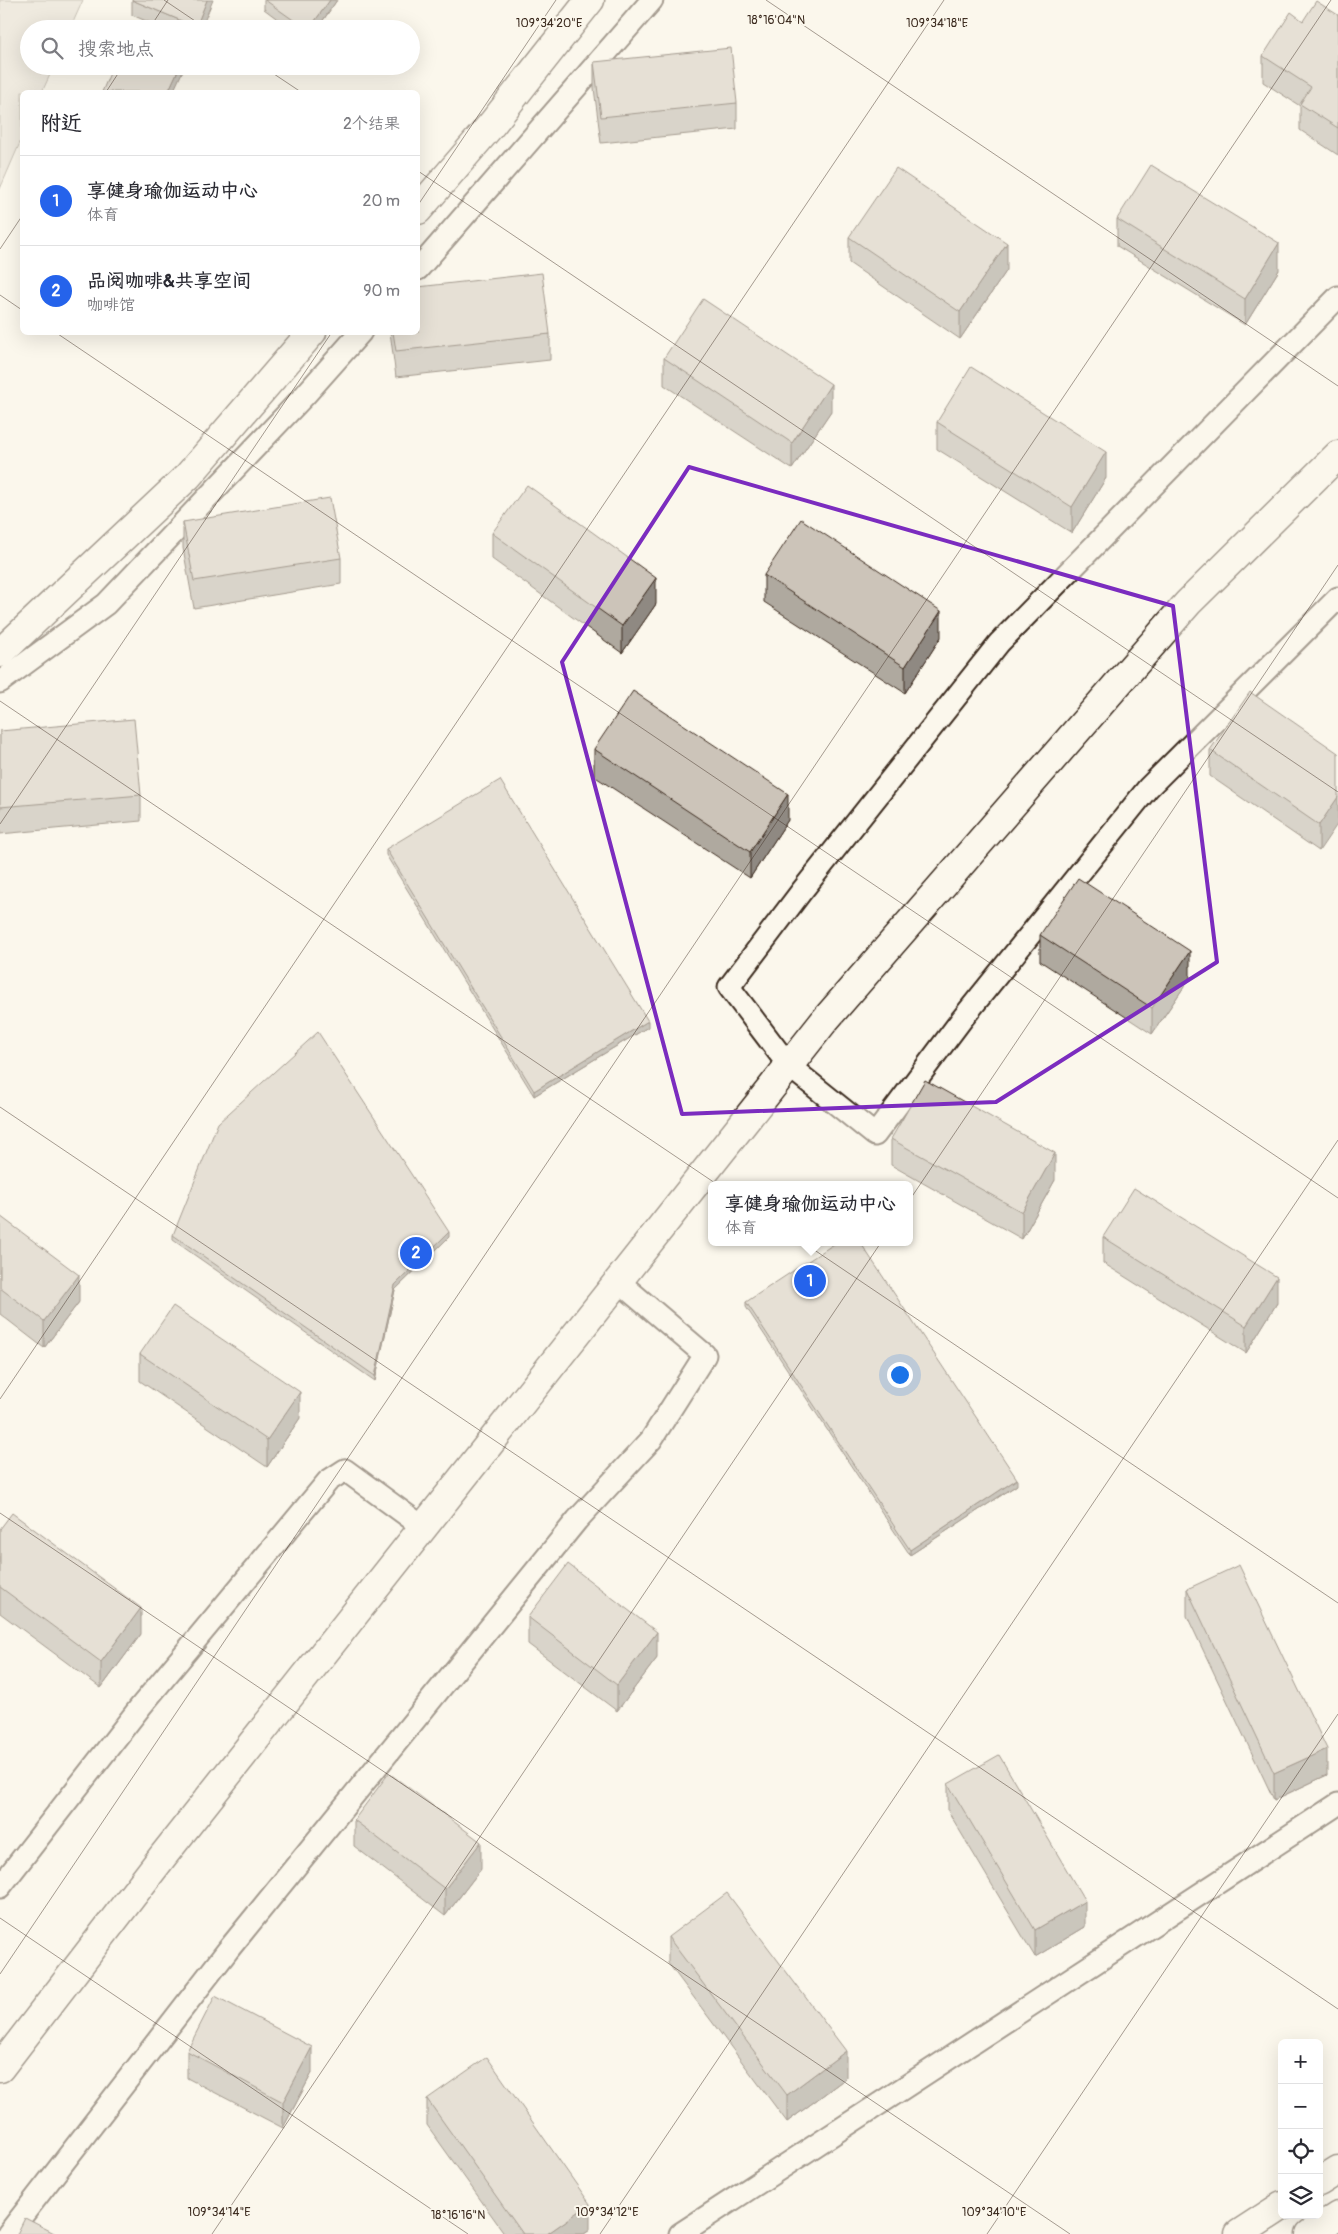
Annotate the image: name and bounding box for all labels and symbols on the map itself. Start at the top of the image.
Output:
text: 18°16'04"N [747,13,805,28]
text: 109°34'20"E [516,16,582,31]
text: 109°34'18"E [906,16,968,31]
pin: 2 [400,1234,432,1272]
pin: 1 [794,1262,826,1300]
your location [887,1362,913,1388]
text: 109°34'14"E [187,2205,251,2220]
text: 109°34'12"E [576,2205,638,2220]
text: 109°34'10"E [962,2205,1026,2220]
text: 18°16'16"N [431,2208,485,2223]

